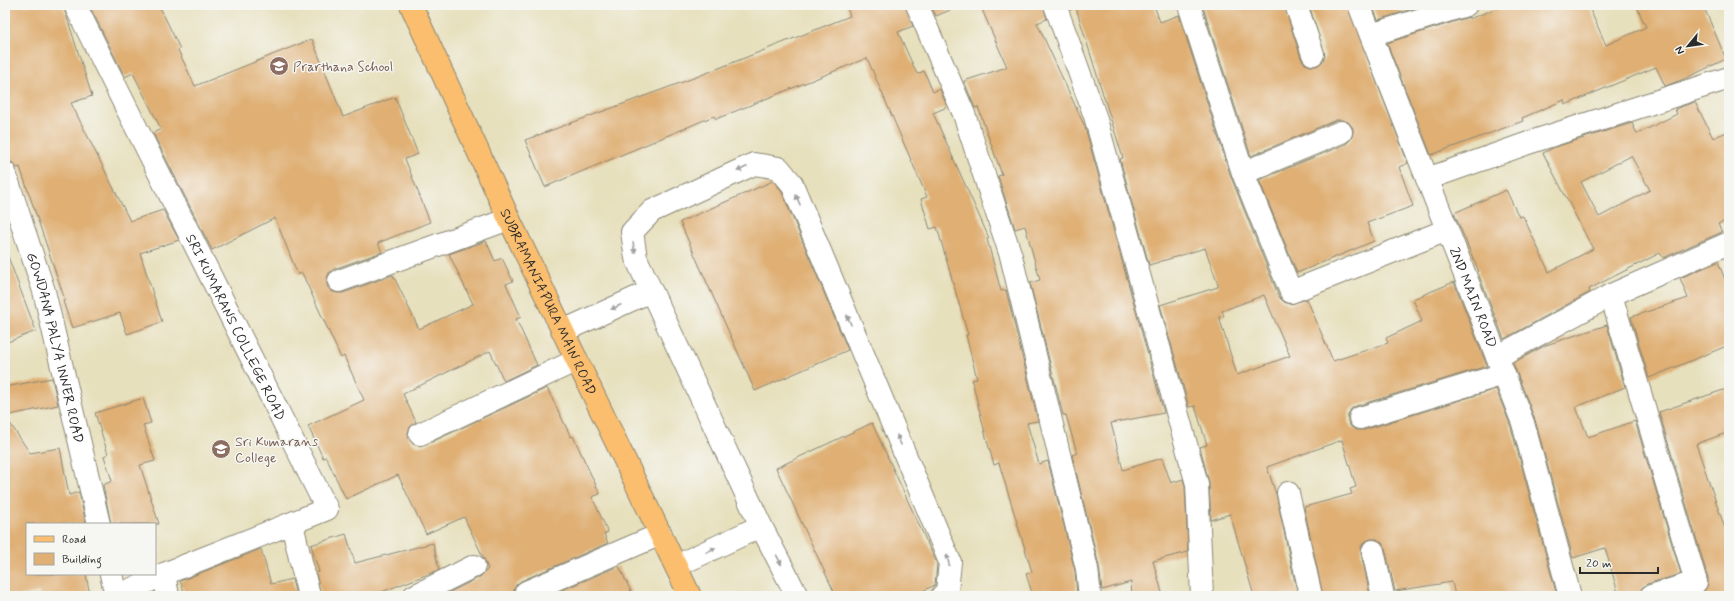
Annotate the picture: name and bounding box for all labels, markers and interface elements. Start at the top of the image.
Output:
north arrow [1668,26,1708,66]
text: N [1672,44,1688,57]
school or university icon: Prarthana School [268,55,290,77]
place label: Prarthana School [293,58,393,76]
one-way arrow [736,166,748,173]
one-way arrow [795,194,801,206]
street label: SUBRAMANIAPURA MAIN ROAD [495,206,600,398]
street label: SRI KUMARANS COLLEGE ROAD [181,231,289,424]
one-way arrow [631,242,637,254]
street label: 2ND MAIN ROAD [1445,245,1501,351]
street label: GOWDANA PALYA INNER ROAD [22,250,88,445]
one-way arrow [610,304,621,310]
one-way arrow [845,313,851,325]
place label: Sri Kumarans College [235,433,318,467]
one-way arrow [896,434,902,445]
school or university icon: Sri Kumarans College [210,438,232,460]
legend [26,523,156,575]
text: Road [62,532,86,548]
one-way arrow [706,547,717,553]
scale bar [1580,549,1658,575]
text: Building [62,552,102,569]
one-way arrow [945,553,951,566]
one-way arrow [776,555,782,566]
text: 20 m [1586,556,1612,572]

